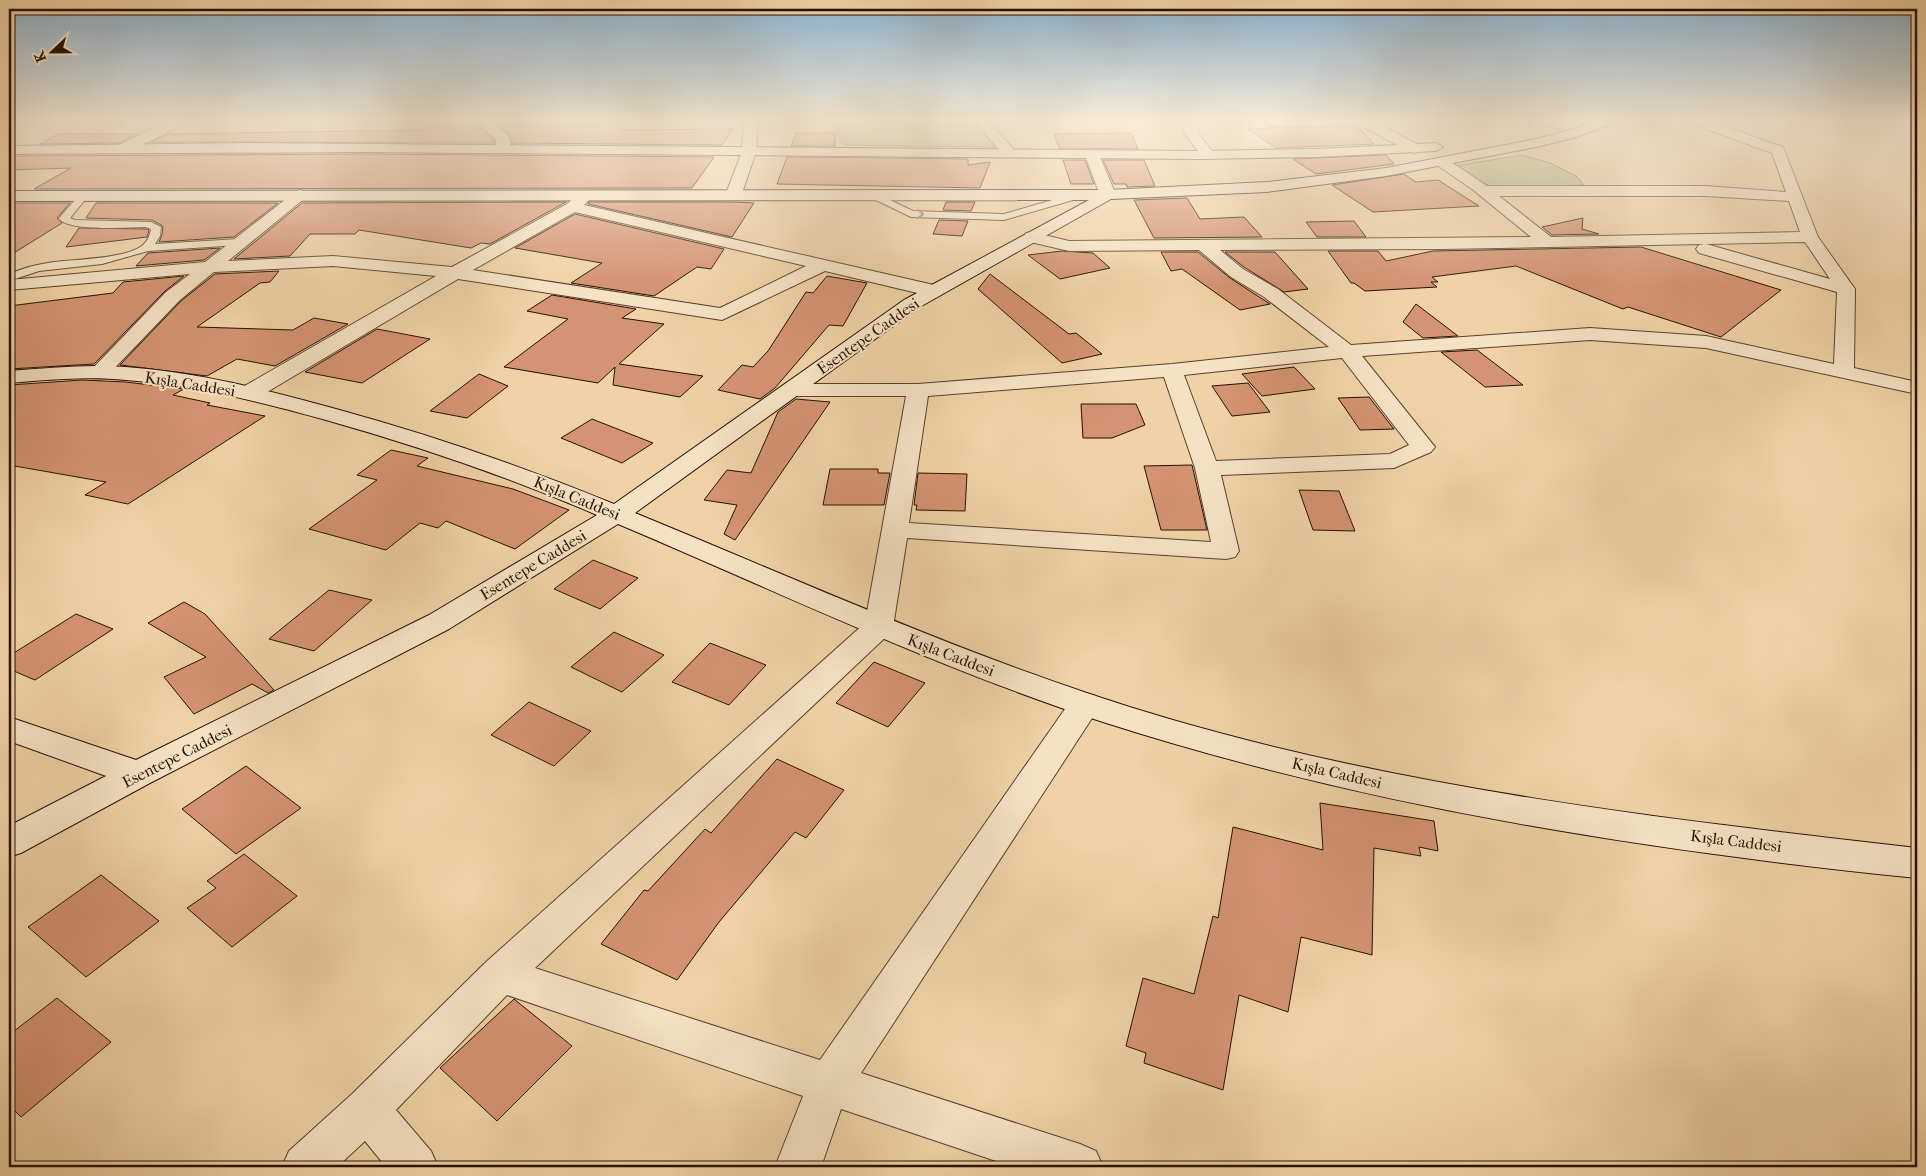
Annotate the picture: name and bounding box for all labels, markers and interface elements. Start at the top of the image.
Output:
north arrow [28,28,78,78]
text: K [30,48,50,65]
one-way arrow [917,209,925,219]
street label: Esentepe Caddesi [813,293,923,378]
street label: Kışla Caddesi [143,367,237,402]
street label: Kışla Caddesi [531,472,623,525]
street label: Esentepe Caddesi [476,526,590,604]
street label: Kışla Caddesi [904,630,997,681]
street label: Esentepe Caddesi [119,720,235,792]
street label: Kışla Caddesi [1290,753,1384,794]
street label: Kışla Caddesi [1689,826,1783,857]

